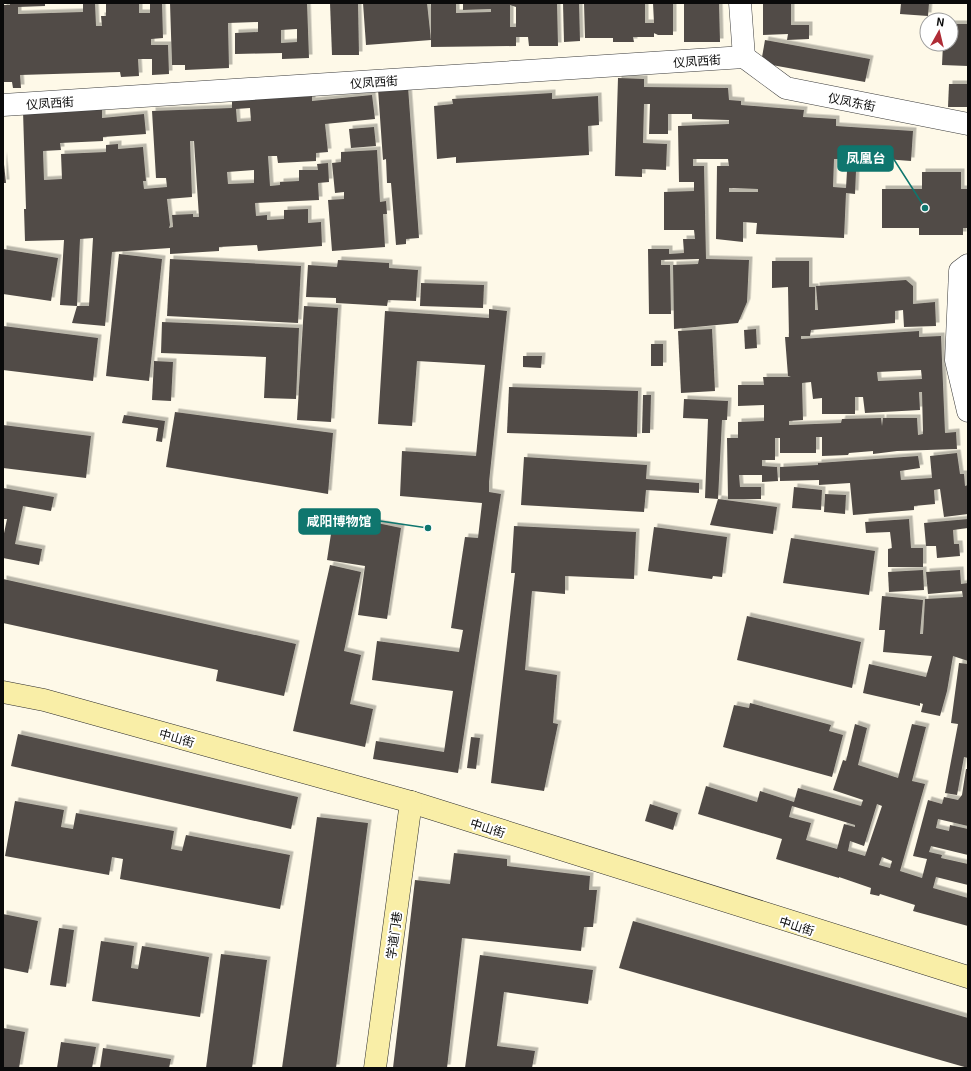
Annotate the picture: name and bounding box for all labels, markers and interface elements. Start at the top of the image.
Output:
north arrow [919,12,959,52]
text: N [935,13,946,30]
street label: 仪凤西街 [672,50,722,70]
street label: 仪凤西街 [349,71,399,91]
street label: 仪凤东街 [827,88,877,114]
street label: 仪凤西街 [25,92,75,112]
callout: 凤凰台 [838,146,893,171]
text: 凤凰台 [846,148,886,167]
callout: 咸阳博物馆 [299,509,380,534]
text: 咸阳博物馆 [306,511,372,530]
street label: 中山街 [157,724,197,750]
street label: 中山街 [468,813,508,841]
street label: 学道门巷 [381,910,405,960]
street label: 中山街 [777,911,817,939]

